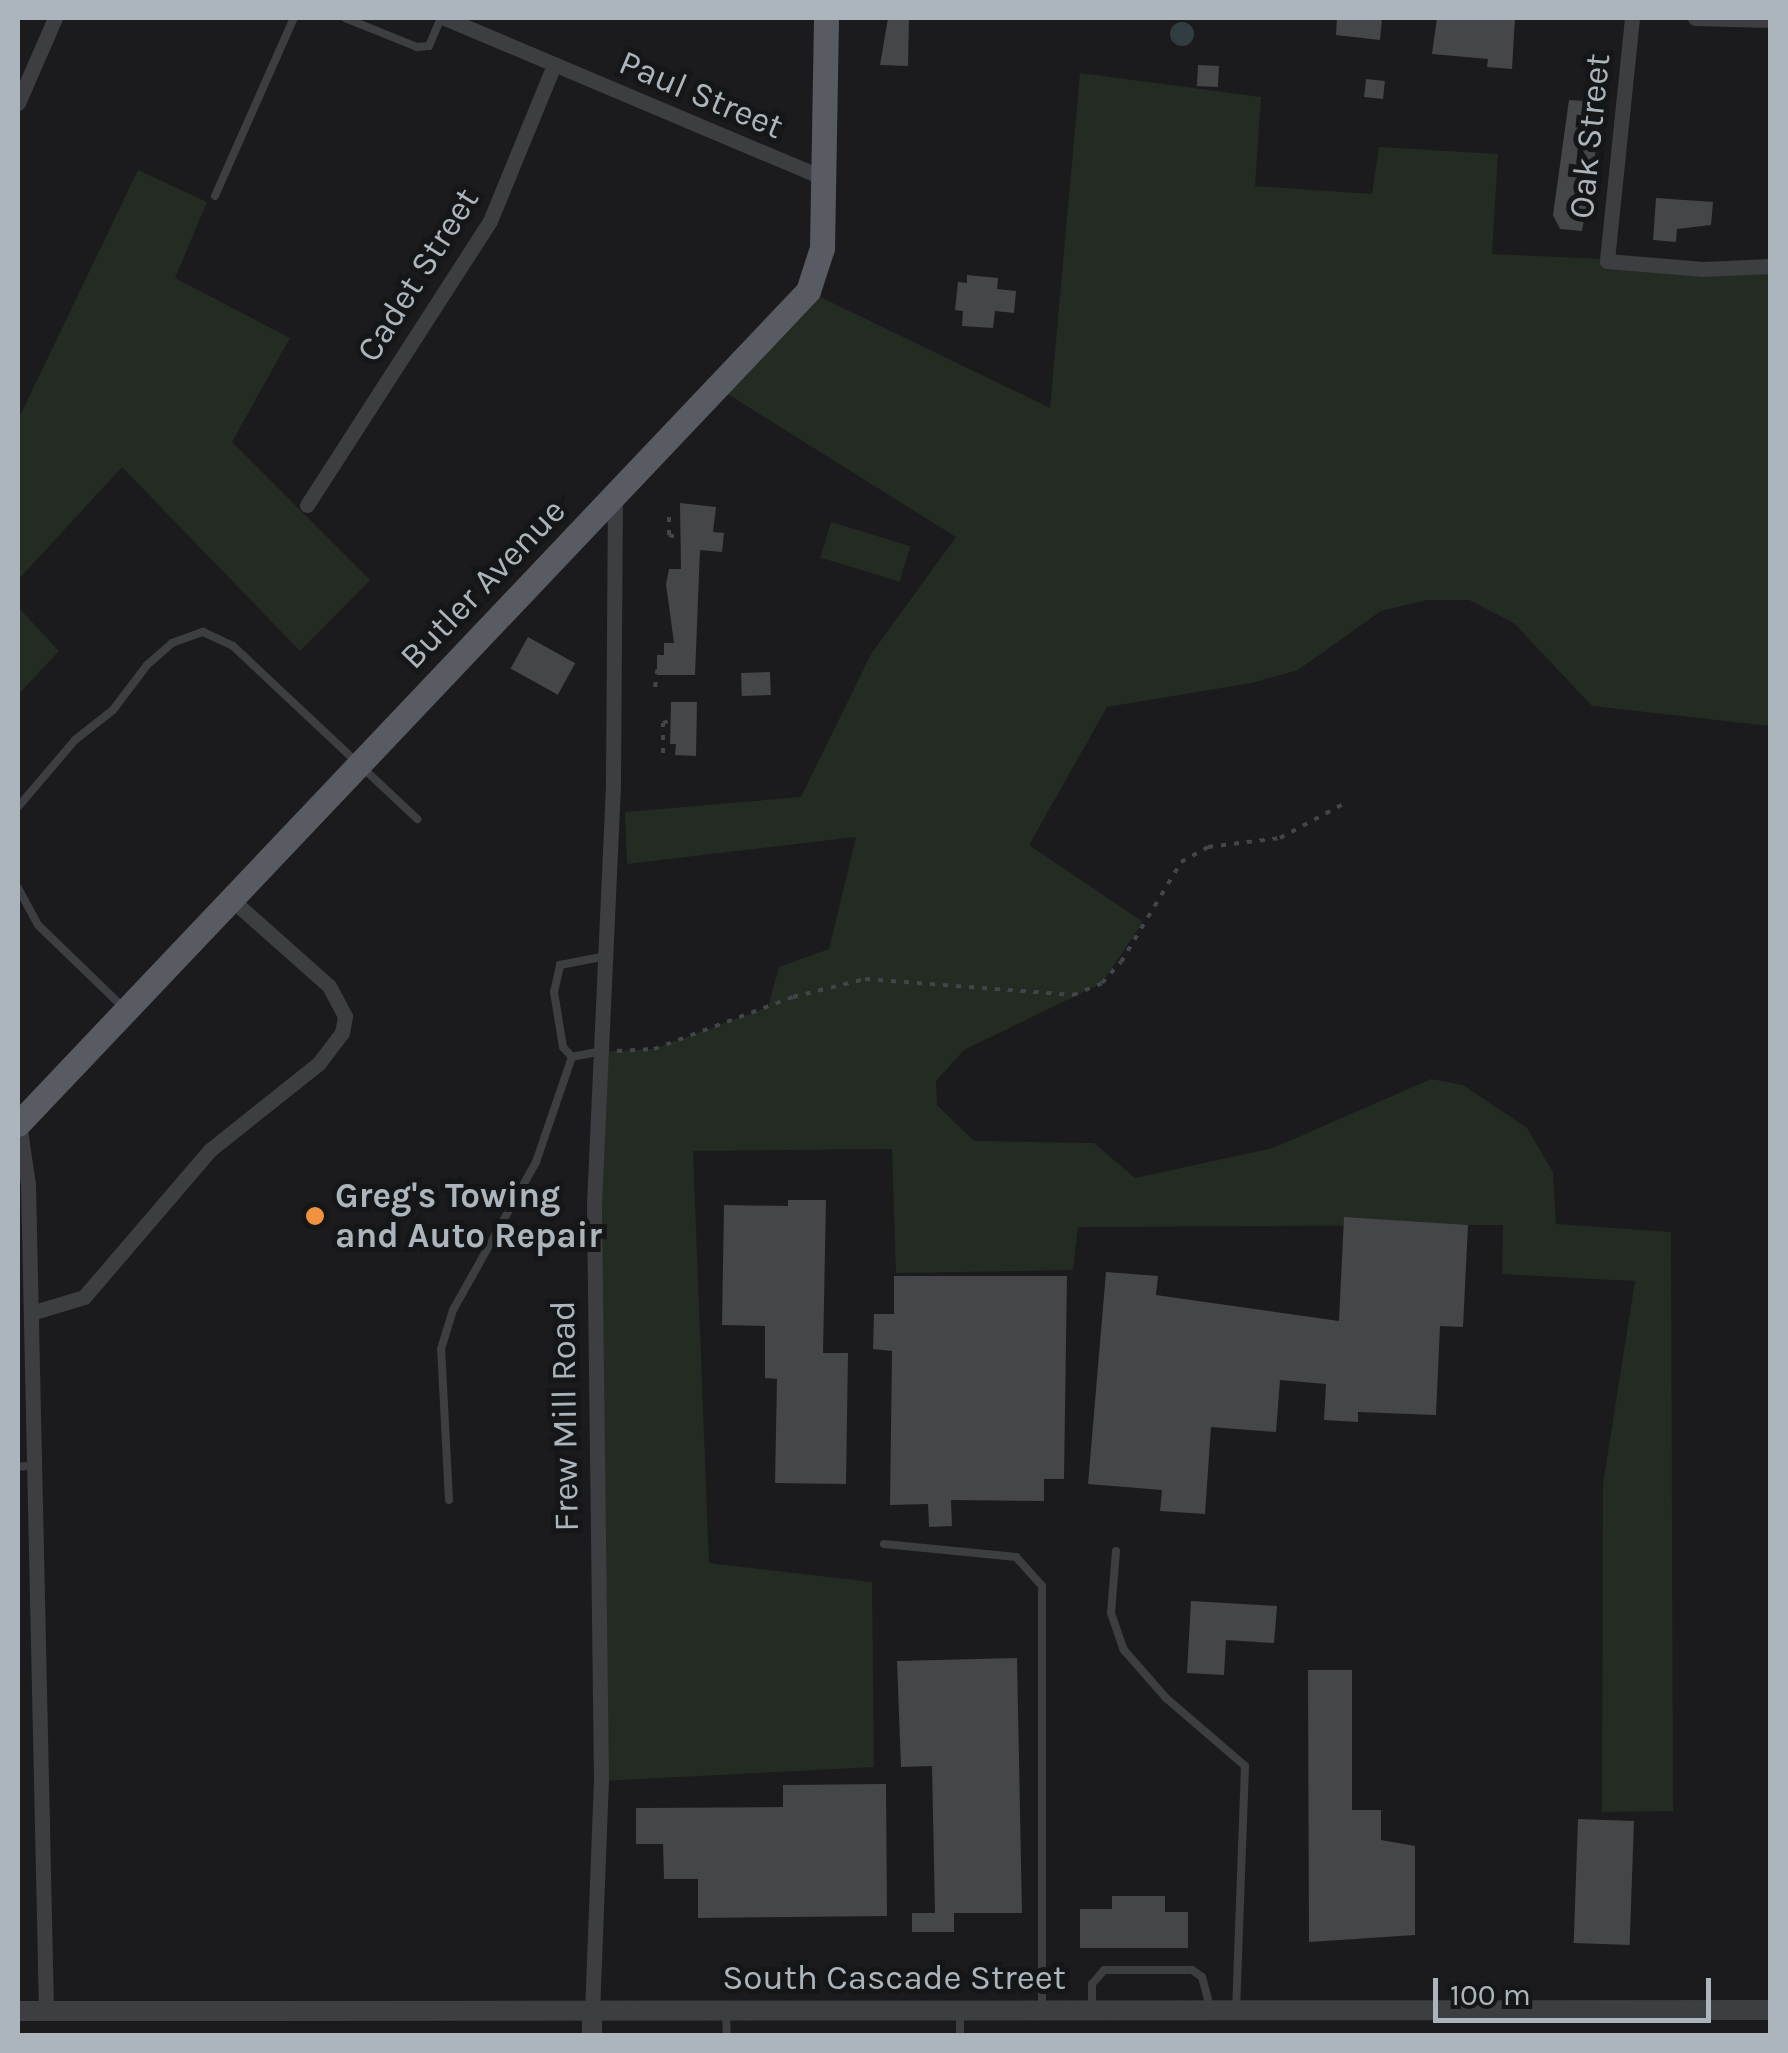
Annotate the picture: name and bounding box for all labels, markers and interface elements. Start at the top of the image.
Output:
street label: Paul Street [613,42,789,148]
street label: Oak Street [1560,51,1620,221]
street label: Cadet Street [348,180,488,370]
street label: Butler Avenue [391,490,575,678]
place label: Greg's Towing and Auto Repair [335,1175,602,1257]
marker: Greg's Towing and Auto Repair [304,1205,326,1227]
street label: Frew Mill Road [542,1300,588,1532]
street label: South Cascade Street [722,1957,1066,1999]
scale bar [1438,1958,1716,2020]
text: 100 m [1450,1977,1531,2013]

